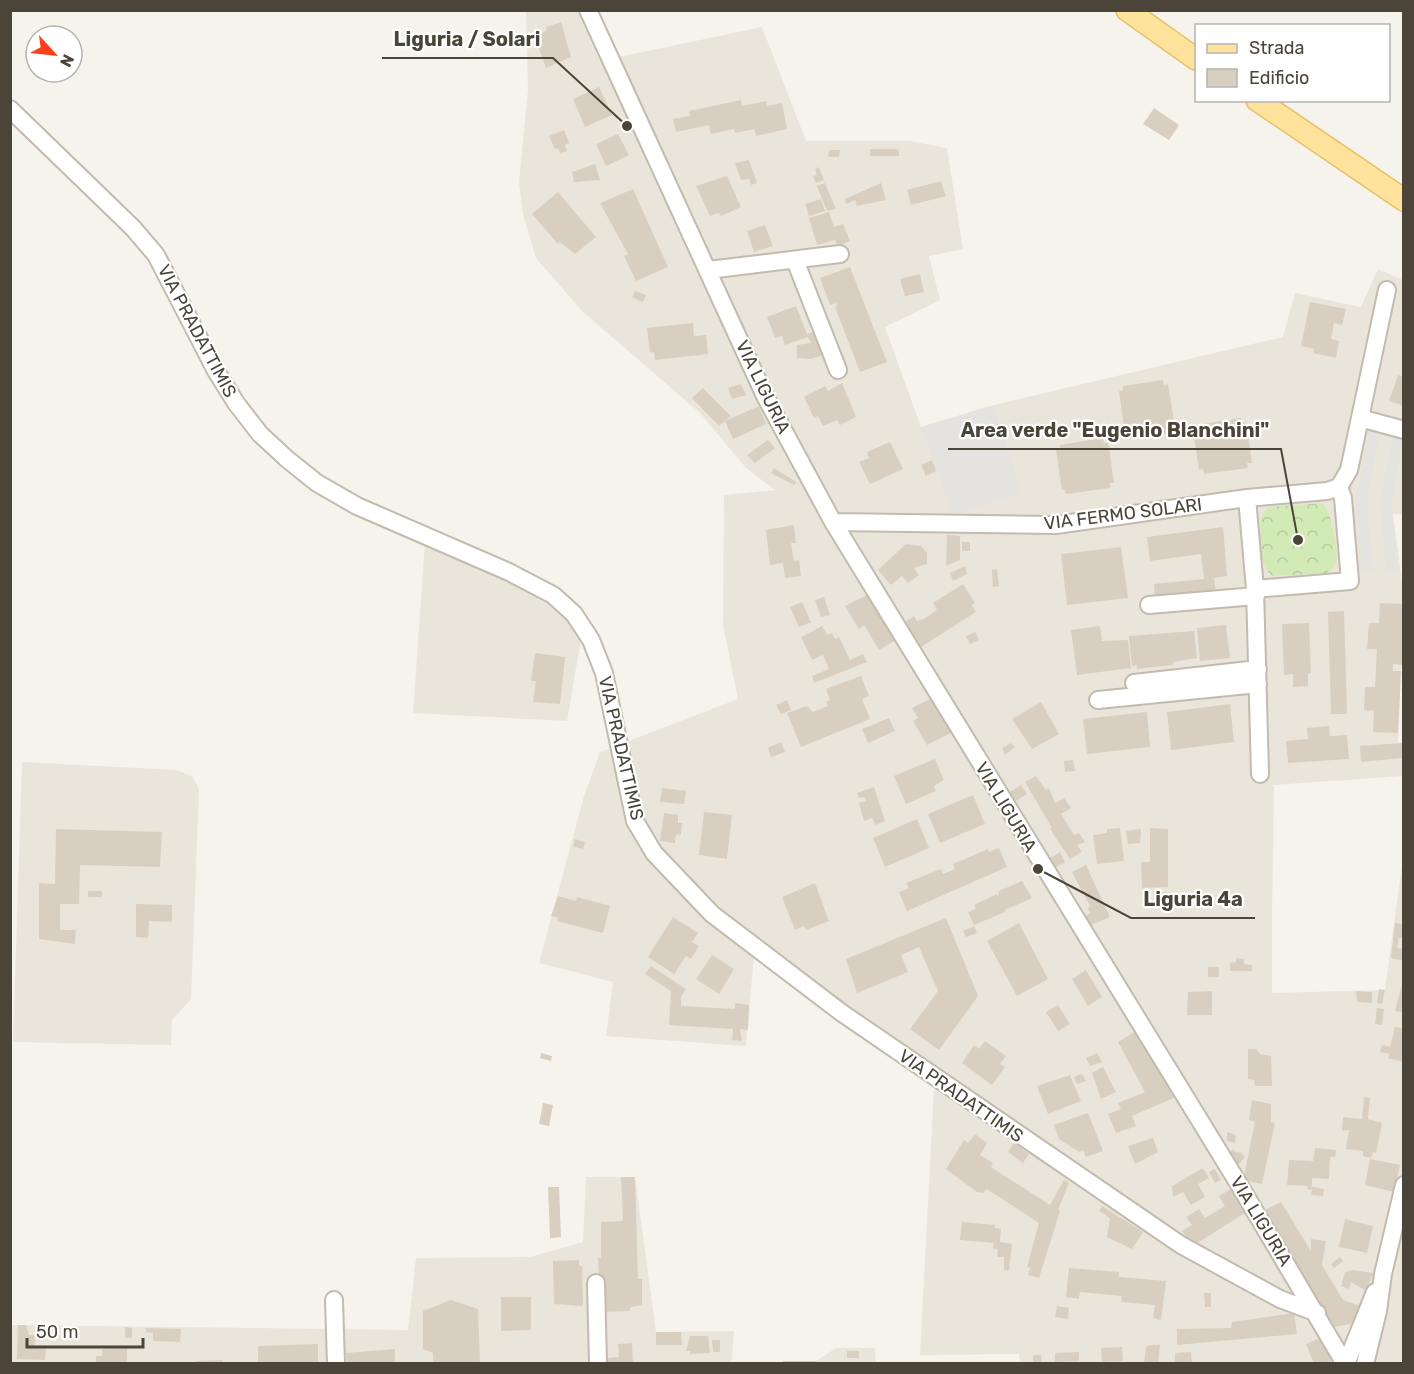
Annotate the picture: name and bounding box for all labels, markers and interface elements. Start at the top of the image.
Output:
callout: Liguria / Solari [382,20,553,58]
north arrow [24,24,84,84]
legend [1195,24,1390,102]
text: Liguria / Solari [394,27,540,51]
text: Strada [1249,37,1305,59]
text: N [56,51,78,70]
text: Edificio [1249,67,1309,89]
street label: VIA PRADATTIMIS [153,261,241,401]
street label: VIA LIGURIA [731,337,795,437]
callout: Area verde "Eugenio Blanchini" [948,411,1281,449]
text: Area verde "Eugenio Blanchini" [961,418,1269,442]
street label: VIA FERMO SOLARI [1043,493,1203,535]
street label: VIA PRADATTIMIS [594,674,648,822]
street label: VIA LIGURIA [970,758,1042,856]
callout: Liguria 4a [1131,880,1255,918]
text: Liguria 4a [1143,887,1243,911]
street label: VIA PRADATTIMIS [894,1045,1028,1147]
street label: VIA LIGURIA [1225,1172,1297,1270]
scale bar [27,1311,142,1349]
text: 50 m [36,1321,79,1343]

